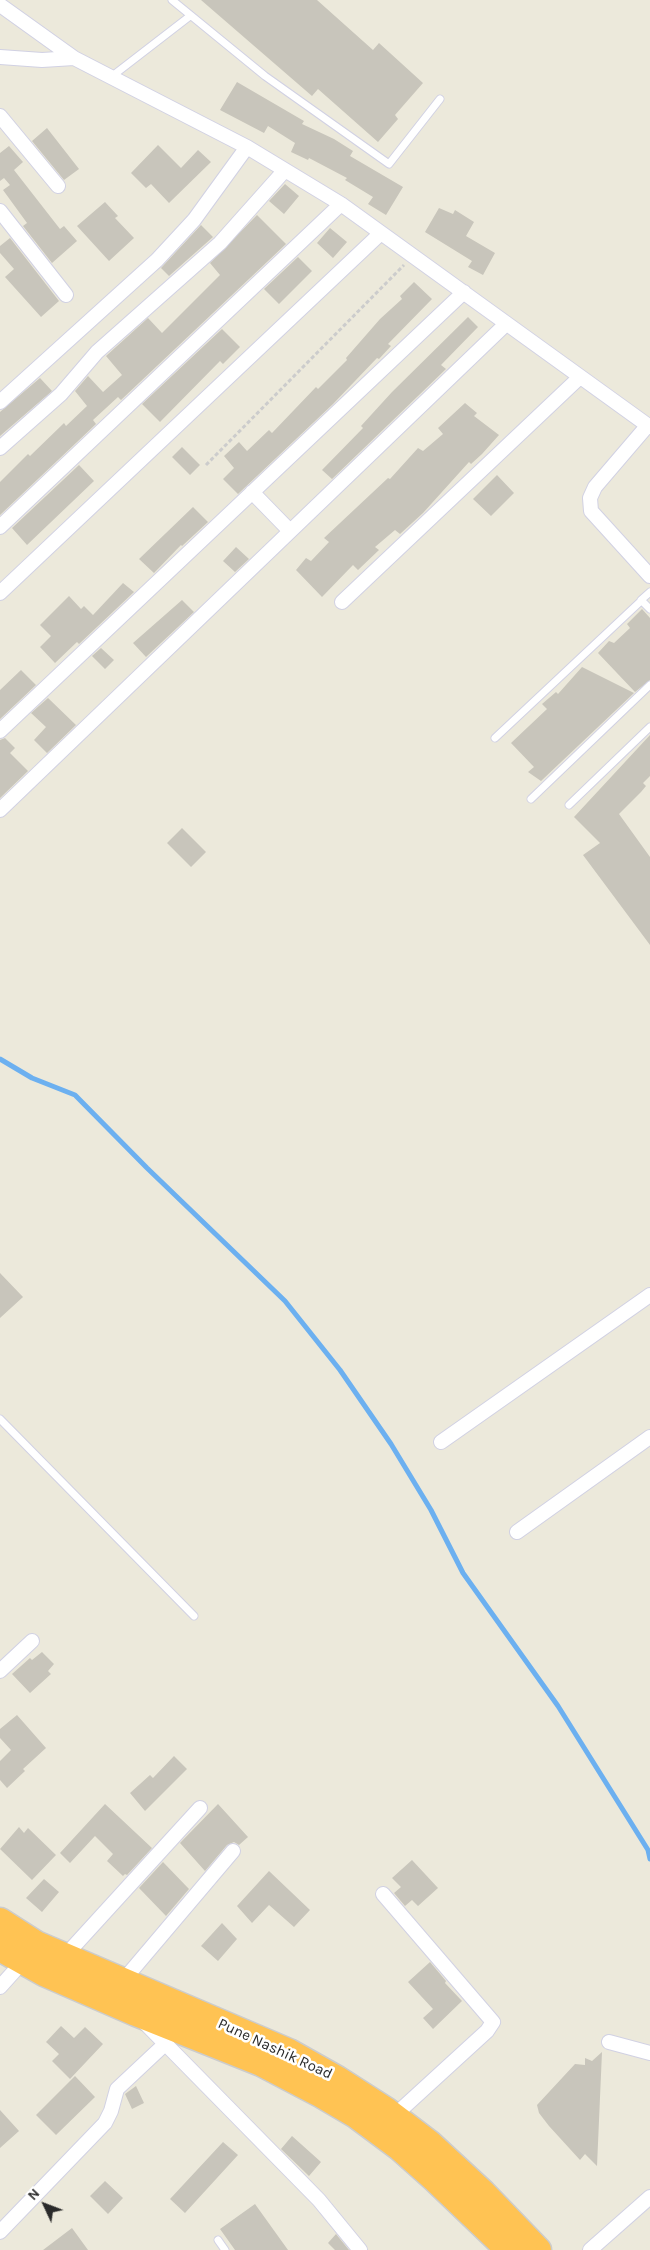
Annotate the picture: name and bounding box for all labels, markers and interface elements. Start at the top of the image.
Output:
street label: Pune Nashik Road [215,2015,335,2083]
north arrow [20,2180,70,2230]
text: N [24,2185,43,2204]

